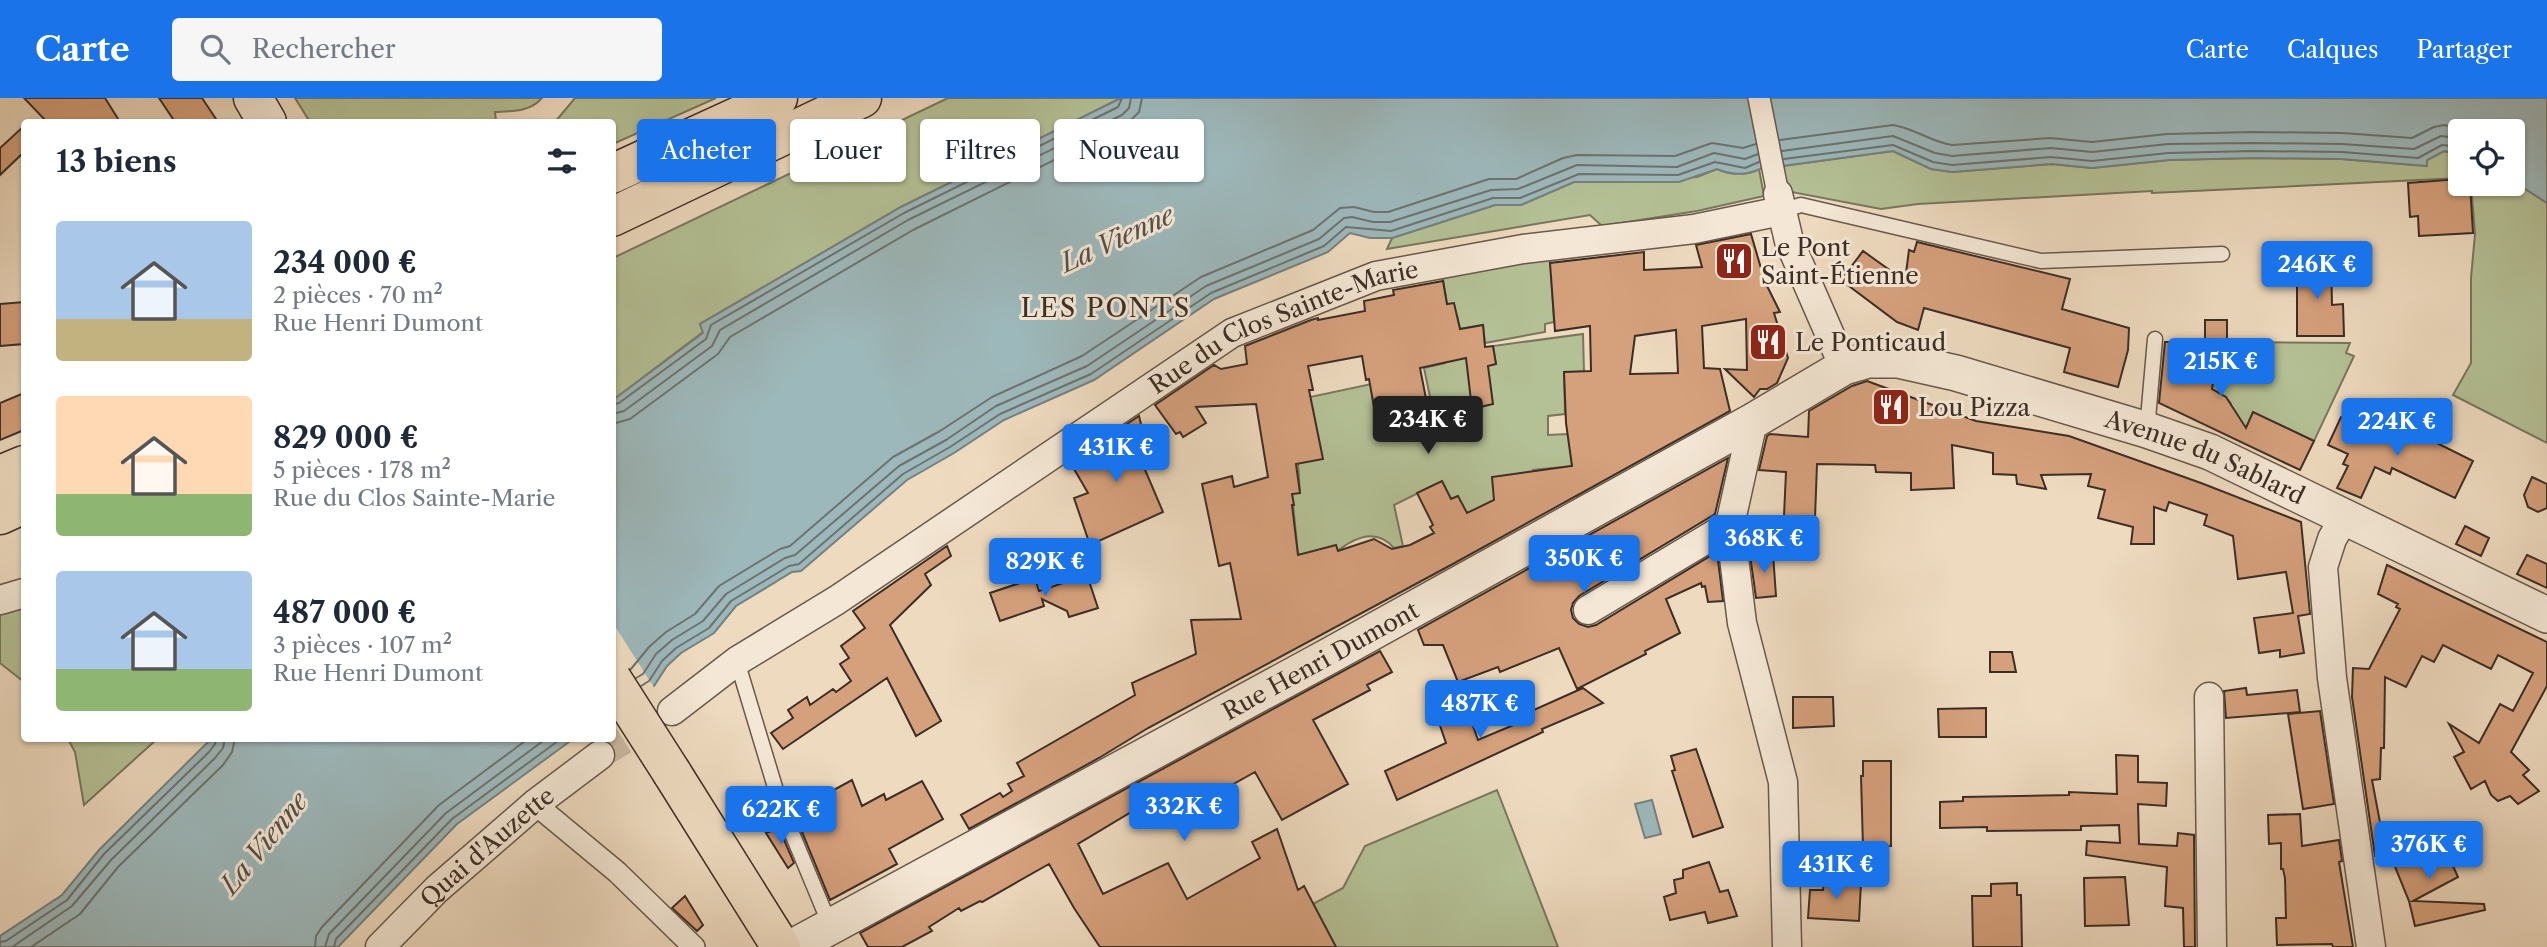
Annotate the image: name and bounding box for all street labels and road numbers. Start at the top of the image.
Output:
street label: Rue du Clos Sainte-Marie [1143,254,1421,400]
street label: Avenue du Sablard [2101,404,2310,510]
street label: Rue Henri Dumont [1217,595,1424,726]
street label: Quai d'Auzette [414,780,560,912]

